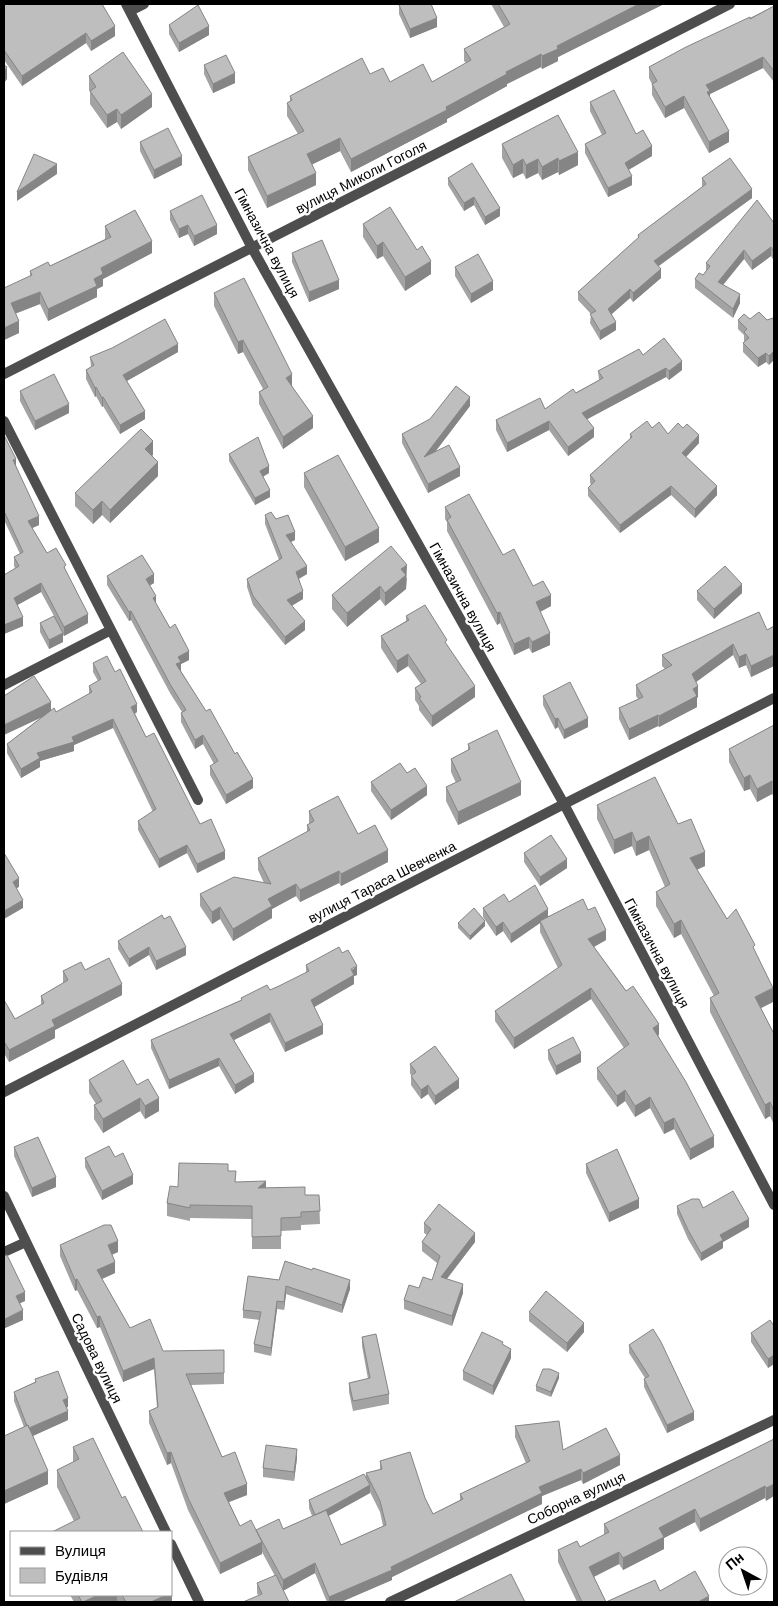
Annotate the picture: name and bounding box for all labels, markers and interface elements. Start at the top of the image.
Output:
street label: вулиця Миколи Гоголя [293,137,429,217]
street label: Гімназична вулиця [231,185,303,301]
street label: Гімназична вулиця [426,540,500,654]
street label: вулиця Тараса Шевченка [305,838,459,926]
street label: Гімназична вулиця [621,895,693,1011]
street label: Садова вулиця [68,1310,126,1406]
street label: Соборна вулиця [524,1468,628,1528]
legend [10,1531,172,1596]
text: Вулиця [55,1542,106,1559]
north arrow [718,1546,768,1596]
text: Пн [722,1549,747,1573]
text: Будівля [55,1567,108,1584]

